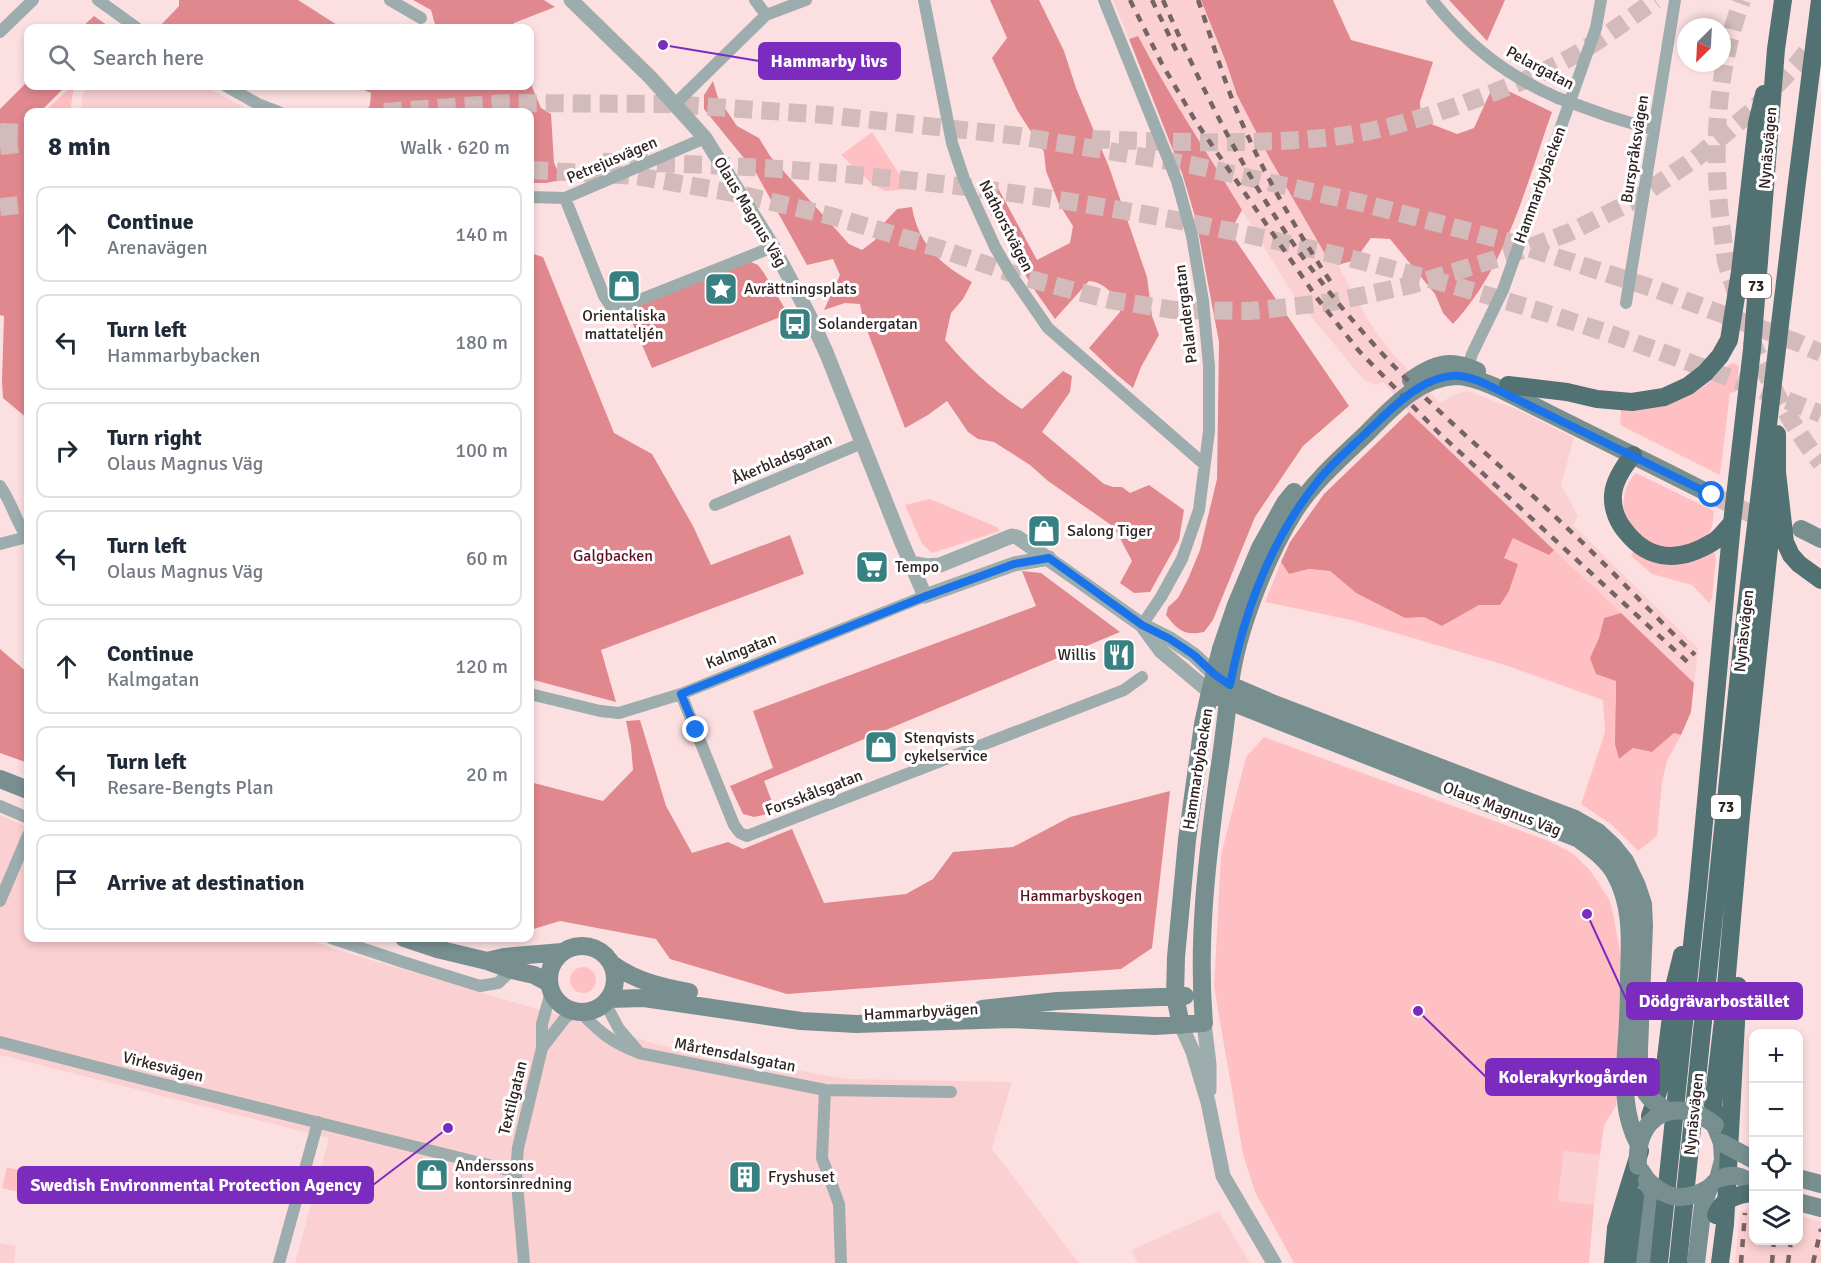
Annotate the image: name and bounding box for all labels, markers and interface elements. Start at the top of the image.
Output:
north arrow [1677,18,1731,72]
search box [24,24,534,90]
icon: search [45,41,78,74]
street label: Pelargatan [1503,42,1577,94]
callout: Hammarby livs [759,43,900,79]
text: Search here [93,44,204,71]
text: Hammarby livs [771,50,887,72]
street label: Burspråksvägen [1617,94,1653,204]
street label: Nynäsvägen [1754,106,1782,190]
street label: Hammarbybacken [1510,124,1570,246]
text: 8 min [48,131,111,163]
street label: Petrejusvägen [564,132,660,188]
text: Walk · 620 m [400,135,510,160]
street label: Olaus Magnus Väg [709,153,791,271]
street label: Nathorstvägen [974,177,1038,275]
text: Continue [107,208,194,235]
icon: ahead [50,218,83,251]
text: 140 m [455,222,508,247]
text: Arenavägen [107,235,208,260]
street label: Palandergatan [1170,263,1202,365]
shop icon: Orientaliska mattateljén [606,268,642,304]
place icon: Avrättningsplats [703,271,739,307]
road number: 73 [1741,274,1771,298]
place label: Avrättningsplats [744,279,857,299]
place label: Orientaliska mattateljén [582,306,666,344]
bus stop icon: Solandergatan [777,306,813,342]
place label: Solandergatan [818,314,918,334]
text: Turn left [107,316,187,343]
icon: left [50,326,83,359]
text: 180 m [455,330,508,355]
text: Hammarbybacken [107,343,261,368]
text: Turn right [107,424,202,451]
street label: Åkerbladsgatan [729,429,835,489]
icon: right [50,434,83,467]
text: 100 m [455,438,508,463]
text: Olaus Magnus Väg [107,451,263,476]
route start [1698,481,1724,507]
shop icon: Salong Tiger [1026,513,1062,549]
place label: Salong Tiger [1067,521,1152,541]
text: Turn left [107,532,187,559]
icon: left [50,542,83,575]
text: 60 m [466,546,508,571]
park label: Galgbacken [573,546,653,566]
supermarket icon: Tempo [854,549,890,585]
place label: Tempo [895,557,939,577]
text: Olaus Magnus Väg [107,559,263,584]
street label: Nynäsvägen [1730,589,1758,673]
street label: Kalmgatan [703,628,779,674]
restaurant icon: Willis [1101,637,1137,673]
text: Continue [107,640,194,667]
place label: Willis [1058,645,1096,665]
icon: ahead [50,650,83,683]
text: 120 m [455,654,508,679]
text: Kalmgatan [107,667,199,692]
street label: Hammarbybacken [1179,707,1217,831]
route end [682,716,708,742]
place label: Stenqvists cykelservice [904,728,988,766]
shop icon: Stenqvists cykelservice [863,729,899,765]
text: Turn left [107,748,187,775]
icon: left [50,758,83,791]
text: 20 m [466,762,508,787]
street label: Forsskålsgatan [762,765,866,821]
text: Resare-Bengts Plan [107,775,274,800]
street label: Olaus Magnus Väg [1440,777,1564,841]
road number: 73 [1711,795,1741,819]
icon: arrive [50,866,83,899]
text: Arrive at destination [107,869,304,896]
park label: Hammarbyskogen [1020,886,1142,906]
callout: Dödgrävarbostället [1627,983,1802,1019]
text: Dödgrävarbostället [1638,990,1790,1012]
street label: Hammarbyvägen [863,999,979,1025]
map controls [1749,1029,1803,1245]
button: + [1749,1029,1803,1083]
street label: Mårtensdalsgatan [672,1033,798,1077]
street label: Virkesvägen [120,1047,206,1087]
street label: Textilgatan [494,1059,532,1137]
callout: Kolerakyrkogården [1486,1059,1659,1095]
text: Kolerakyrkogården [1498,1066,1648,1088]
street label: Nynäsvägen [1680,1072,1708,1156]
button: − [1749,1083,1803,1137]
button: locate [1749,1137,1803,1191]
place label: Anderssons kontorsinredning [455,1156,572,1194]
shop icon: Anderssons kontorsinredning [414,1157,450,1193]
building icon: Fryshuset [727,1159,763,1195]
callout: Swedish Environmental Protection Agency [18,1167,373,1203]
place label: Fryshuset [768,1167,835,1187]
text: Swedish Environmental Protection Agency [31,1174,361,1196]
button: layers [1749,1191,1803,1245]

